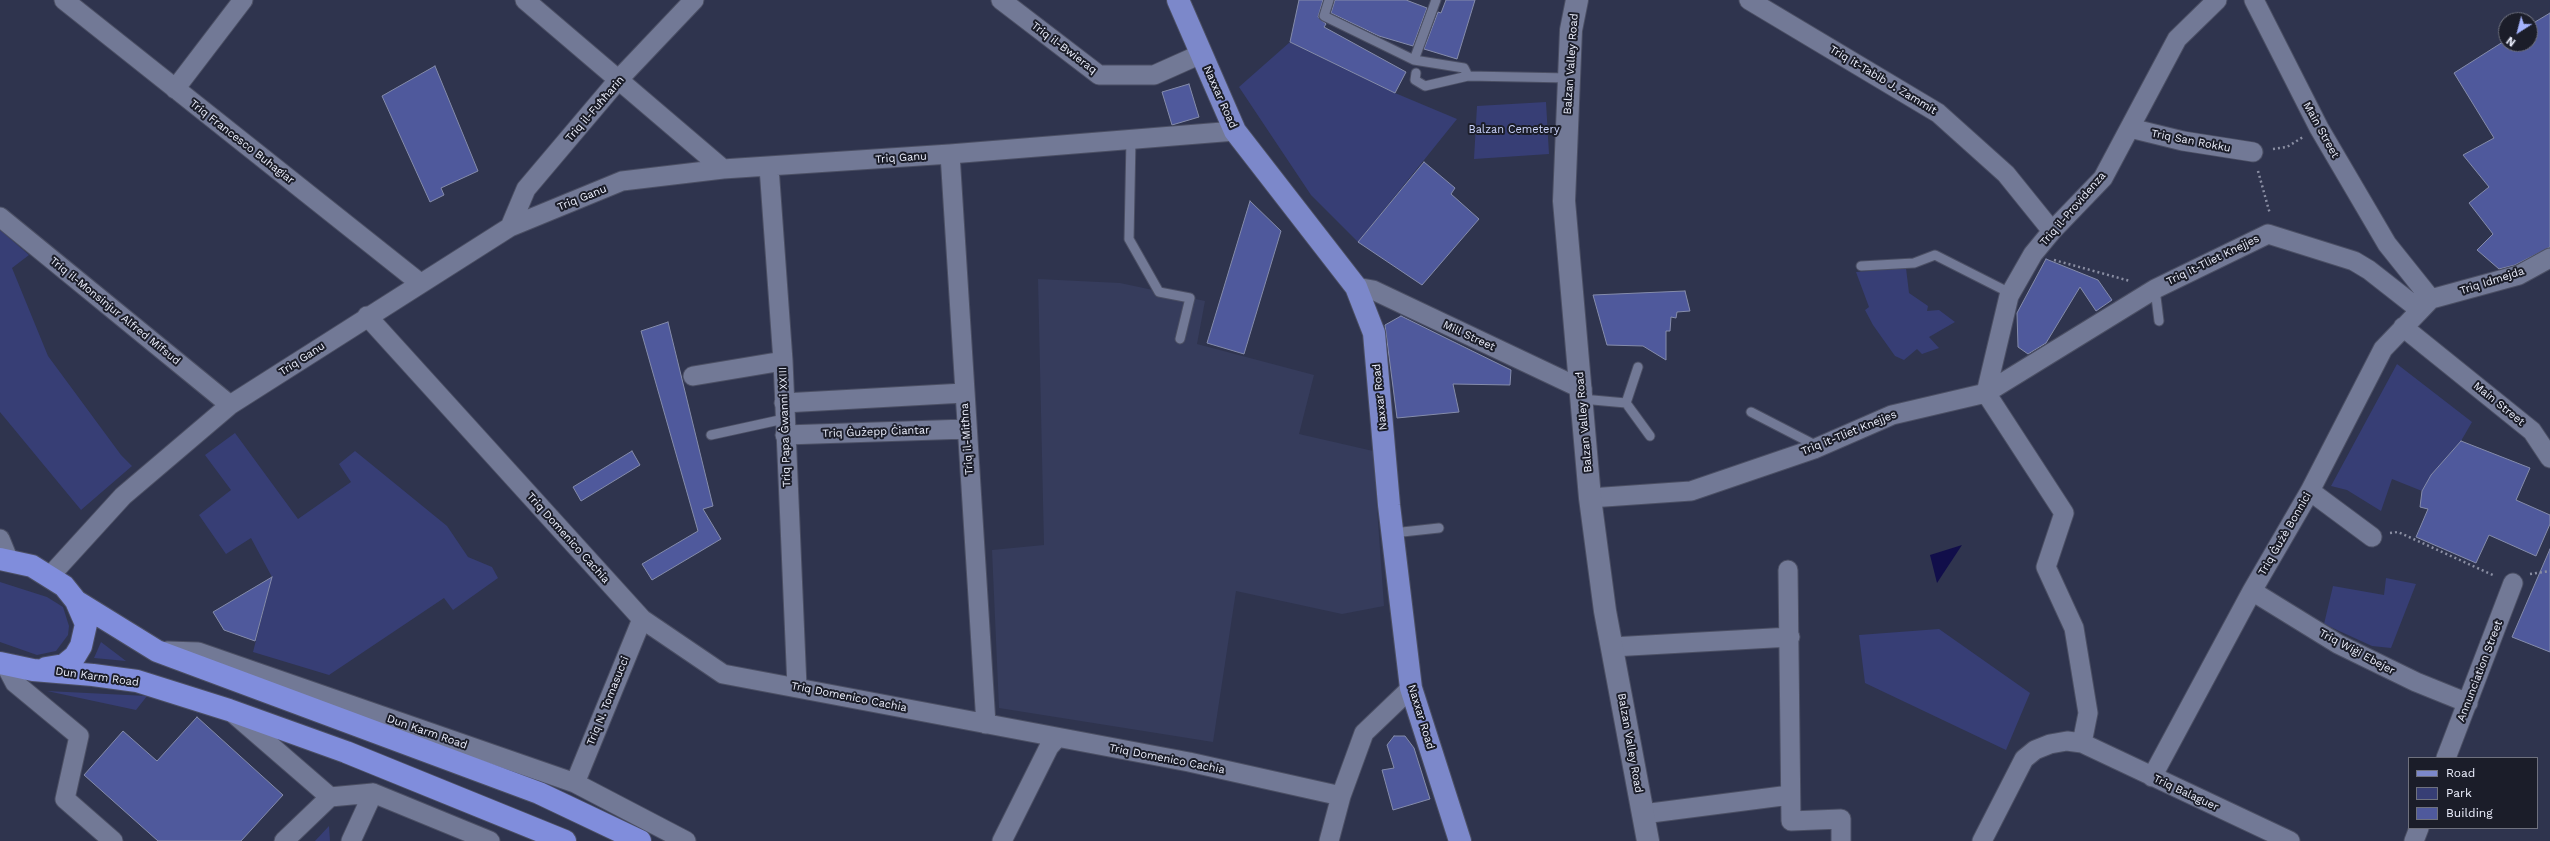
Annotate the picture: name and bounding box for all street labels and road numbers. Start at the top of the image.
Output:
street label: Balzan Valley Road [1561,13,1581,115]
street label: Triq il-Bwieraq [1029,19,1099,77]
street label: Triq it-Tabib J. Zammit [1827,43,1939,117]
street label: Naxxar Road [1200,64,1240,130]
street label: Triq il-Fuħħarin [563,74,627,144]
street label: Triq Francesco Buhagiar [187,97,297,187]
street label: Main Street [2300,100,2342,160]
street label: Triq San Rokku [2150,127,2232,155]
street label: Triq Ganu [875,150,927,166]
street label: Triq il-Providenza [2037,169,2109,249]
street label: Triq Ganu [556,182,608,214]
street label: Triq it-Tliet Knejjes [2164,232,2262,288]
street label: Triq il-Monsinjur Alfred Mifsud [47,254,183,368]
street label: Triq Idmejda [2458,264,2526,298]
street label: Mill Street [1441,318,1497,354]
street label: Triq Ganu [277,339,327,379]
street label: Naxxar Road [1370,363,1390,431]
street label: Triq Papa Ġwanni XXIII [776,367,794,487]
street label: Balzan Valley Road [1573,371,1595,473]
street label: Main Street [2471,379,2527,429]
street label: Triq il-Mitħna [958,403,976,475]
street label: Triq it-Tliet Knejjes [1799,408,1899,458]
street label: Triq Ġużepp Ċiantar [822,424,930,440]
street label: Triq Domenico Cachia [524,490,612,586]
street label: Triq Ġużè Bonnici [2256,490,2314,578]
street label: Annunciation Street [2455,619,2505,723]
street label: Triq Wiġi Ebejer [2317,626,2397,678]
street label: Triq N. Tomasucci [584,654,632,748]
street label: Dun Karm Road [54,665,140,689]
street label: Triq Domenico Cachia [790,679,908,715]
street label: Naxxar Road [1405,683,1437,751]
street label: Balzan Valley Road [1615,692,1645,794]
street label: Dun Karm Road [385,712,469,752]
street label: Triq Domenico Cachia [1108,741,1226,777]
street label: Triq Balaguer [2151,772,2221,814]

